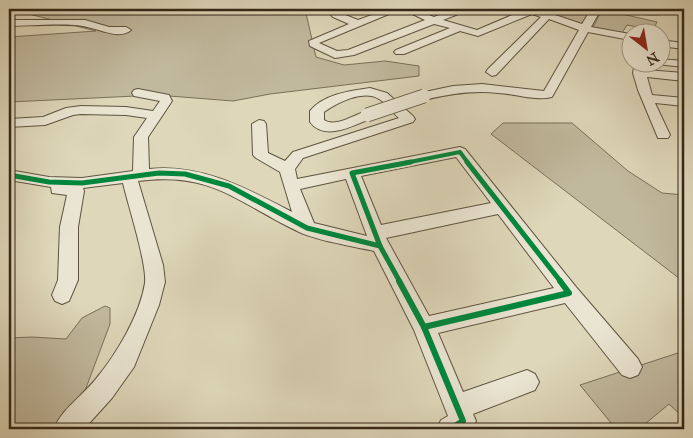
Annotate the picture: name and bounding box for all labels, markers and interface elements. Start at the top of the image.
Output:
north arrow [620,22,670,72]
text: N [643,48,662,69]

